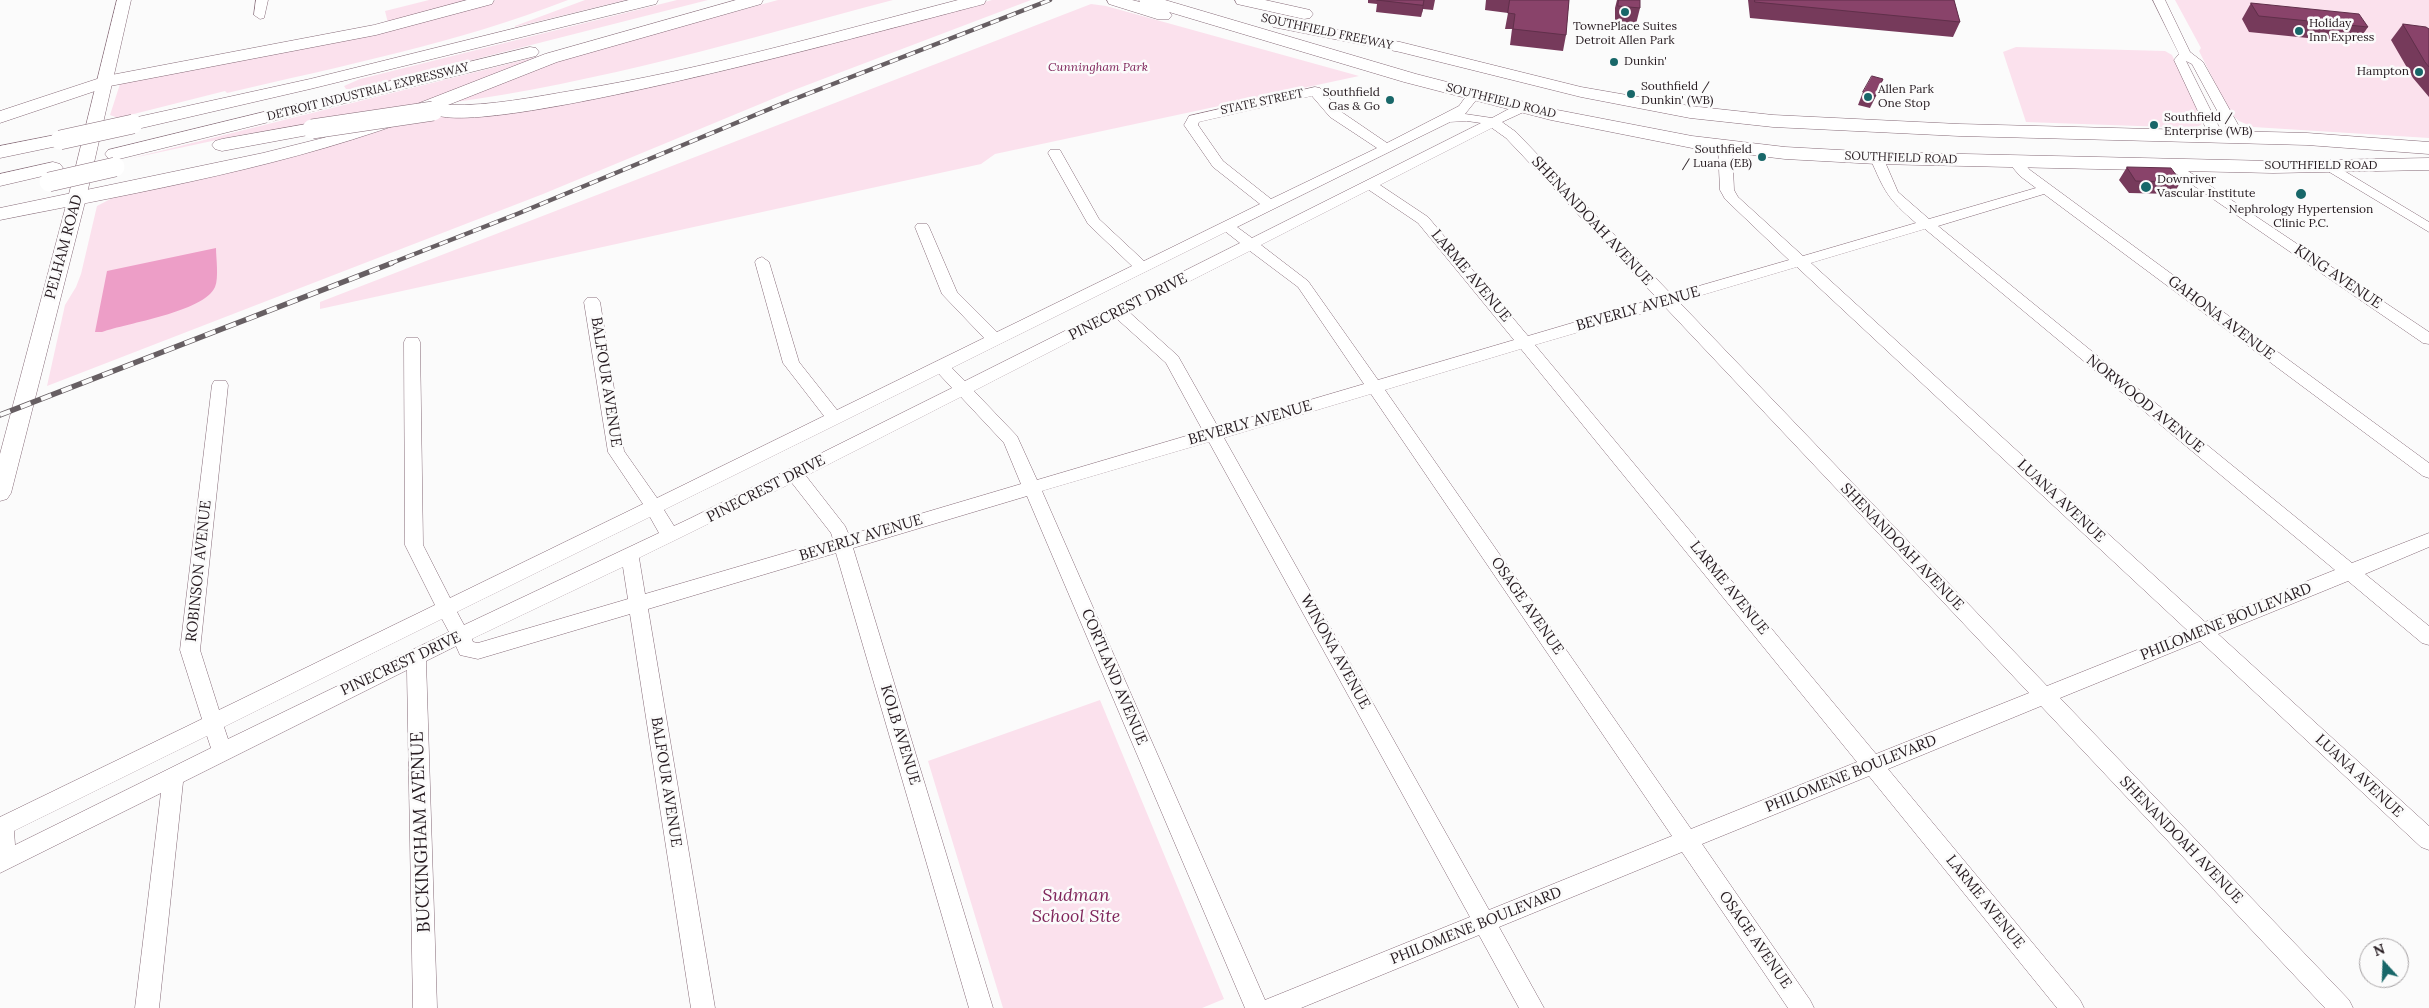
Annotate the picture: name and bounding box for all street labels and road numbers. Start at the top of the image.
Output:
street label: SOUTHFIELD FREEWAY [1260,11,1394,53]
street label: DETROIT INDUSTRIAL EXPRESSWAY [266,60,470,124]
street label: SOUTHFIELD ROAD [1445,80,1557,122]
street label: STATE STREET [1219,86,1305,118]
street label: SOUTHFIELD ROAD [1844,149,1958,167]
street label: SHENANDOAH AVENUE [1528,153,1656,289]
street label: SOUTHFIELD ROAD [2265,159,2377,173]
street label: PELHAM ROAD [41,193,87,301]
street label: LARME AVENUE [1427,226,1515,326]
street label: KING AVENUE [2291,241,2385,313]
street label: PINECREST DRIVE [1066,269,1190,345]
street label: GAHONA AVENUE [2164,272,2278,364]
street label: BEVERLY AVENUE [1574,283,1702,335]
street label: BALFOUR AVENUE [587,316,625,448]
street label: NORWOOD AVENUE [2083,351,2207,457]
street label: BEVERLY AVENUE [1186,397,1314,449]
street label: PINECREST DRIVE [704,451,828,527]
street label: LUANA AVENUE [2013,456,2109,546]
street label: SHENANDOAH AVENUE [1837,480,1967,614]
street label: ROBINSON AVENUE [183,499,215,643]
street label: BEVERLY AVENUE [797,511,925,565]
street label: LARME AVENUE [1686,538,1772,638]
street label: OSAGE AVENUE [1487,554,1567,658]
street label: PHILOMENE BOULEVARD [2138,579,2314,665]
street label: WINONA AVENUE [1296,592,1374,712]
street label: CORTLAND AVENUE [1077,606,1151,748]
street label: PINECREST DRIVE [338,628,464,700]
street label: KOLB AVENUE [876,683,924,787]
street label: BALFOUR AVENUE [647,716,685,848]
street label: BUCKINGHAM AVENUE [407,731,435,933]
street label: PHILOMENE BOULEVARD [1763,731,1939,817]
street label: LUANA AVENUE [2311,731,2407,821]
street label: SHENANDOAH AVENUE [2116,773,2246,907]
street label: LARME AVENUE [1942,852,2028,952]
street label: PHILOMENE BOULEVARD [1388,883,1564,969]
street label: OSAGE AVENUE [1715,888,1795,992]

